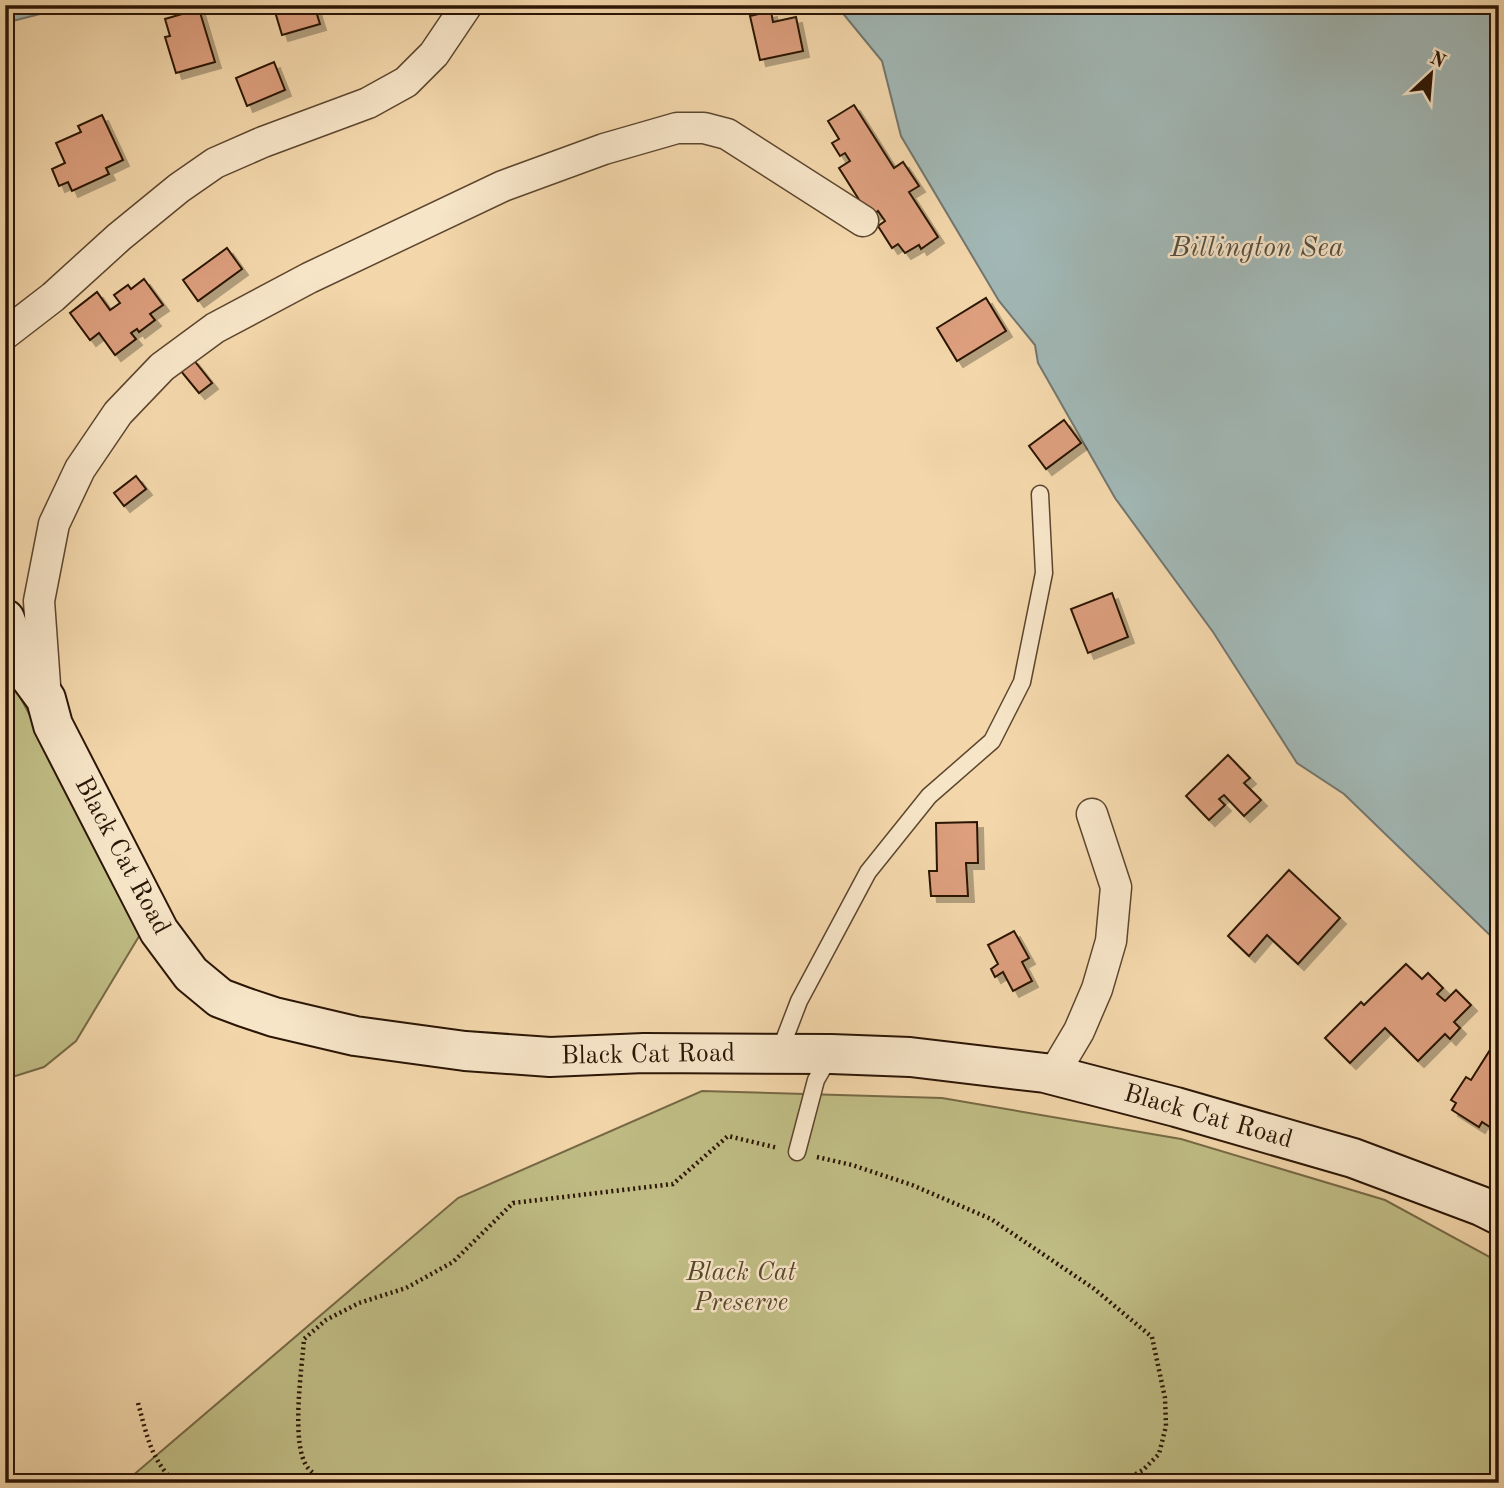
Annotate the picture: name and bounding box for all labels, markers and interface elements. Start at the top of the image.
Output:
north arrow [1396,38,1466,108]
text: N [1427,49,1448,73]
water label: Billington Sea [1169,235,1344,263]
street label: Black Cat Road [70,773,174,939]
street label: Black Cat Road [561,1040,735,1070]
street label: Black Cat Road [1121,1080,1295,1154]
park label: Black Cat Preserve [685,1260,797,1316]

